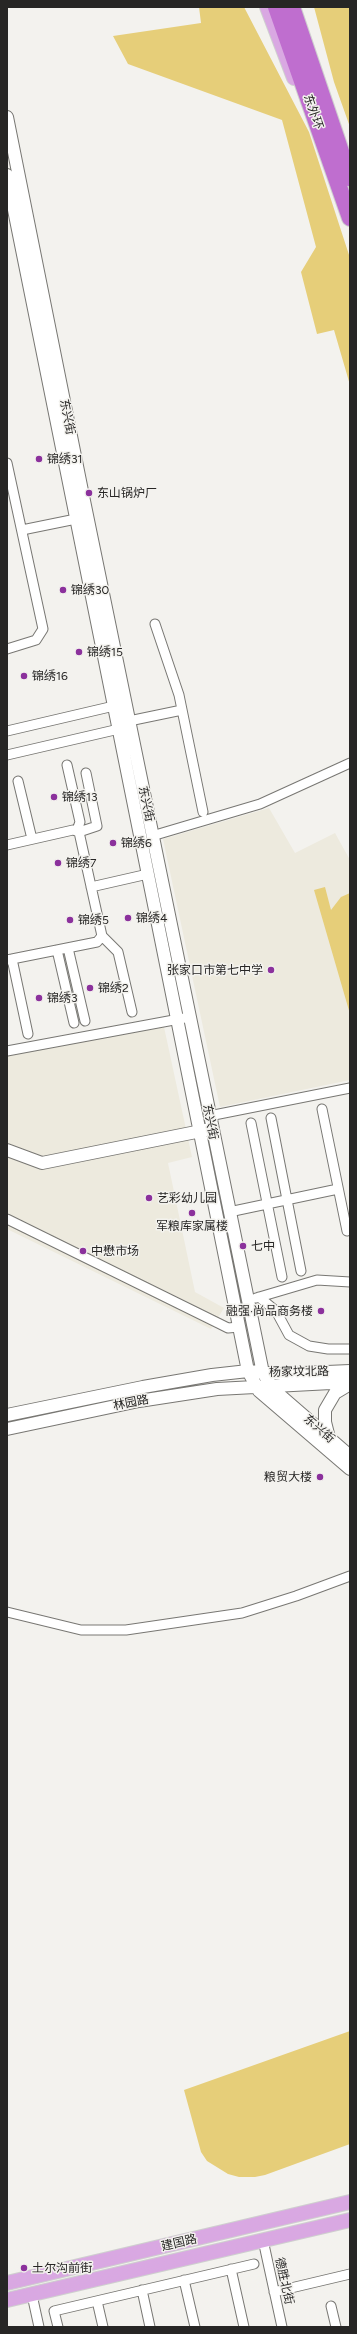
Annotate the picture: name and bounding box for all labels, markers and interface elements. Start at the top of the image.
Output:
street label: 东外环 [300,93,326,131]
street label: 东兴街 [56,398,78,436]
place label: 锦绣31 [47,452,82,466]
marker: 锦绣31 [34,454,44,464]
place label: 东山锅炉厂 [97,486,157,500]
marker: 东山锅炉厂 [84,488,94,498]
place label: 锦绣30 [71,583,109,597]
marker: 锦绣30 [58,585,68,595]
place label: 锦绣15 [87,645,123,659]
marker: 锦绣15 [74,647,84,657]
place label: 锦绣16 [32,669,68,683]
marker: 锦绣16 [19,671,29,681]
street label: 东兴街 [135,785,157,823]
place label: 锦绣13 [62,790,97,804]
marker: 锦绣13 [49,792,59,802]
place label: 锦绣6 [121,836,152,850]
marker: 锦绣6 [108,838,118,848]
place label: 锦绣7 [66,856,96,870]
marker: 锦绣7 [53,858,63,868]
place label: 锦绣4 [136,911,167,925]
place label: 锦绣5 [78,913,109,927]
marker: 锦绣4 [123,913,133,923]
marker: 锦绣5 [65,915,75,925]
place label: 张家口市第七中学 [167,963,263,977]
marker: 张家口市第七中学 [266,965,276,975]
place label: 锦绣2 [98,981,129,995]
marker: 锦绣2 [85,983,95,993]
place label: 锦绣3 [47,991,78,1005]
marker: 锦绣3 [34,993,44,1003]
street label: 东兴街 [199,1103,221,1141]
place label: 艺彩幼儿园 [157,1191,217,1205]
marker: 艺彩幼儿园 [144,1193,154,1203]
marker: 军粮库家属楼 [187,1208,197,1218]
place label: 军粮库家属楼 [156,1219,228,1233]
place label: 七中 [251,1239,275,1253]
marker: 七中 [238,1241,248,1251]
place label: 中懋市场 [91,1244,139,1258]
marker: 中懋市场 [78,1246,88,1256]
place label: 融强·尚品商务楼 [226,1304,313,1318]
marker: 融强·尚品商务楼 [316,1306,326,1316]
street label: 杨家坟北路 [269,1364,329,1380]
street label: 林园路 [112,1392,150,1414]
street label: 东兴街 [301,1412,337,1446]
place label: 粮贸大楼 [264,1470,312,1484]
marker: 粮贸大楼 [315,1472,325,1482]
street label: 建国路 [160,2232,198,2254]
street label: 德胜北街 [272,2256,296,2306]
place label: 土尔沟前街 [32,2261,92,2275]
marker: 土尔沟前街 [19,2263,29,2273]

